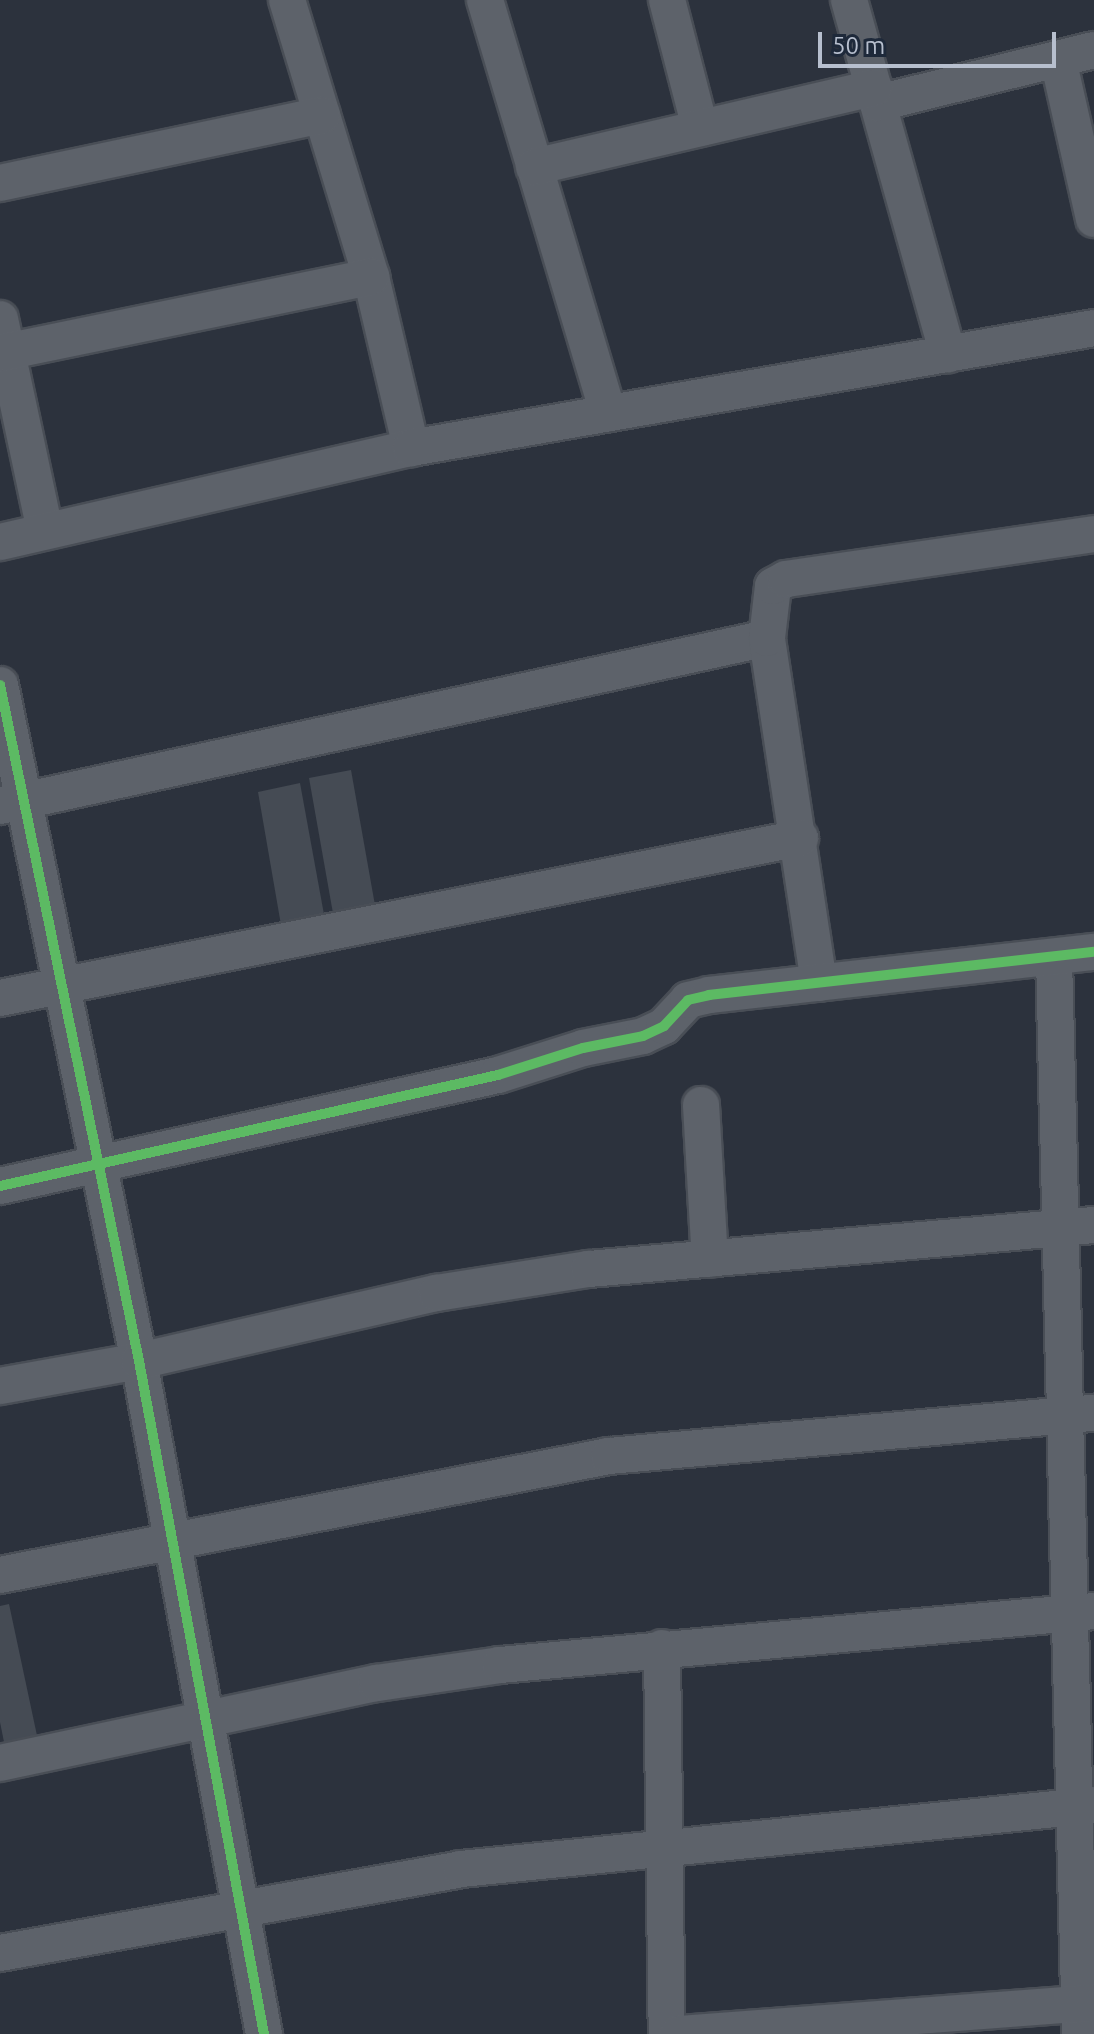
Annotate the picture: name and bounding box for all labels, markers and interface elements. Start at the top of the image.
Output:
scale bar [822,16,1060,66]
text: 50 m [832,32,885,59]

